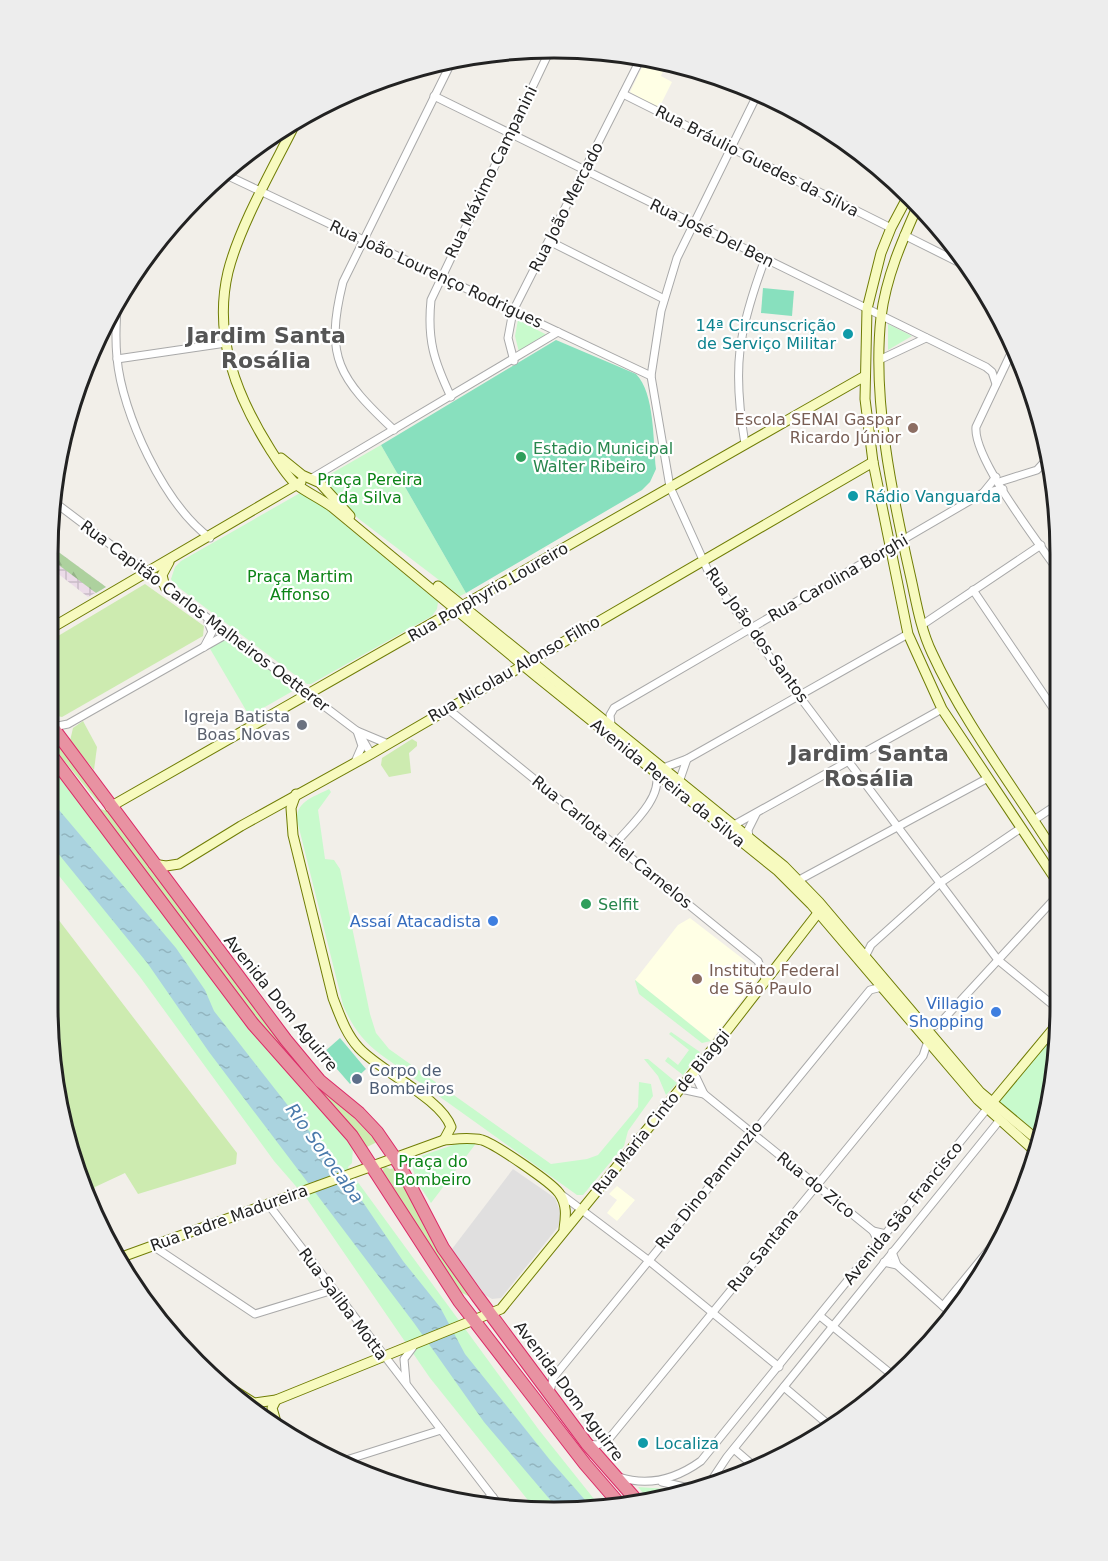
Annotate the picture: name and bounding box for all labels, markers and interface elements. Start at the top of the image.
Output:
street label: Rua Máximo Campanini [441,83,541,261]
street label: Rua Bráulio Guedes da Silva [652,101,862,221]
street label: Rua João Mercado [525,139,607,275]
street label: Rua José Del Ben [647,195,777,271]
street label: Rua João Lourenço Rodrigues [326,216,546,332]
place label: 14ª Circunscrição de Serviço Militar [696,316,836,353]
district label: Jardim Santa Rosália [184,323,346,373]
marker: 14ª Circunscrição de Serviço Militar [841,327,855,341]
place label: Escola SENAI Gaspar Ricardo Júnior [735,410,901,447]
marker: Escola SENAI Gaspar Ricardo Júnior [906,421,920,435]
place label: Estadio Municipal Walter Ribeiro [533,439,673,476]
marker: Estadio Municipal Walter Ribeiro [514,450,528,464]
park label: Praça Pereira da Silva [317,470,423,507]
place label: Rádio Vanguarda [865,487,1001,506]
marker: Rádio Vanguarda [846,489,860,503]
street label: Rua Capitão Carlos Malheiros Oetterer [77,516,333,716]
street label: Rua Carolina Borghi [765,530,911,626]
street label: Rua Porphyrio Loureiro [405,538,571,646]
street label: Rua João dos Santos [702,564,812,706]
park label: Praça Martim Affonso [247,567,353,604]
street label: Rua Nicolau Alonso Filho [425,612,603,726]
place label: Igreja Batista Boas Novas [184,707,290,744]
street label: Avenida Pereira da Silva [587,715,749,851]
marker: Igreja Batista Boas Novas [295,718,309,732]
district label: Jardim Santa Rosália [787,741,949,791]
street label: Rua Carlota Fiel Carnelos [528,772,696,912]
place label: Selfit [598,895,639,914]
marker: Selfit [579,897,593,911]
place label: Assaí Atacadista [350,912,481,931]
marker: Assaí Atacadista [486,914,500,928]
street label: Avenida Dom Aguirre [220,931,342,1075]
place label: Instituto Federal de São Paulo [709,961,839,998]
marker: Instituto Federal de São Paulo [690,972,704,986]
place label: Villagio Shopping [909,994,984,1031]
marker: Villagio Shopping [989,1005,1003,1019]
street label: Rua Maria Cinto de Biaggi [589,1026,733,1198]
place label: Corpo de Bombeiros [369,1061,454,1098]
marker: Corpo de Bombeiros [350,1072,364,1086]
water label: Rio Sorocaba [282,1099,368,1207]
street label: Rua Dino Pannunzio [652,1117,766,1253]
street label: Avenida São Francisco [839,1138,967,1288]
street label: Rua do Zico [773,1148,859,1222]
park label: Praça do Bombeiro [395,1152,471,1189]
street label: Rua Padre Madureira [148,1181,310,1255]
street label: Rua Santana [724,1205,802,1295]
street label: Rua Saliba Motta [295,1244,391,1364]
street label: Avenida Dom Aguirre [510,1317,628,1465]
place label: Localiza [655,1434,719,1453]
marker: Localiza [636,1436,650,1450]

